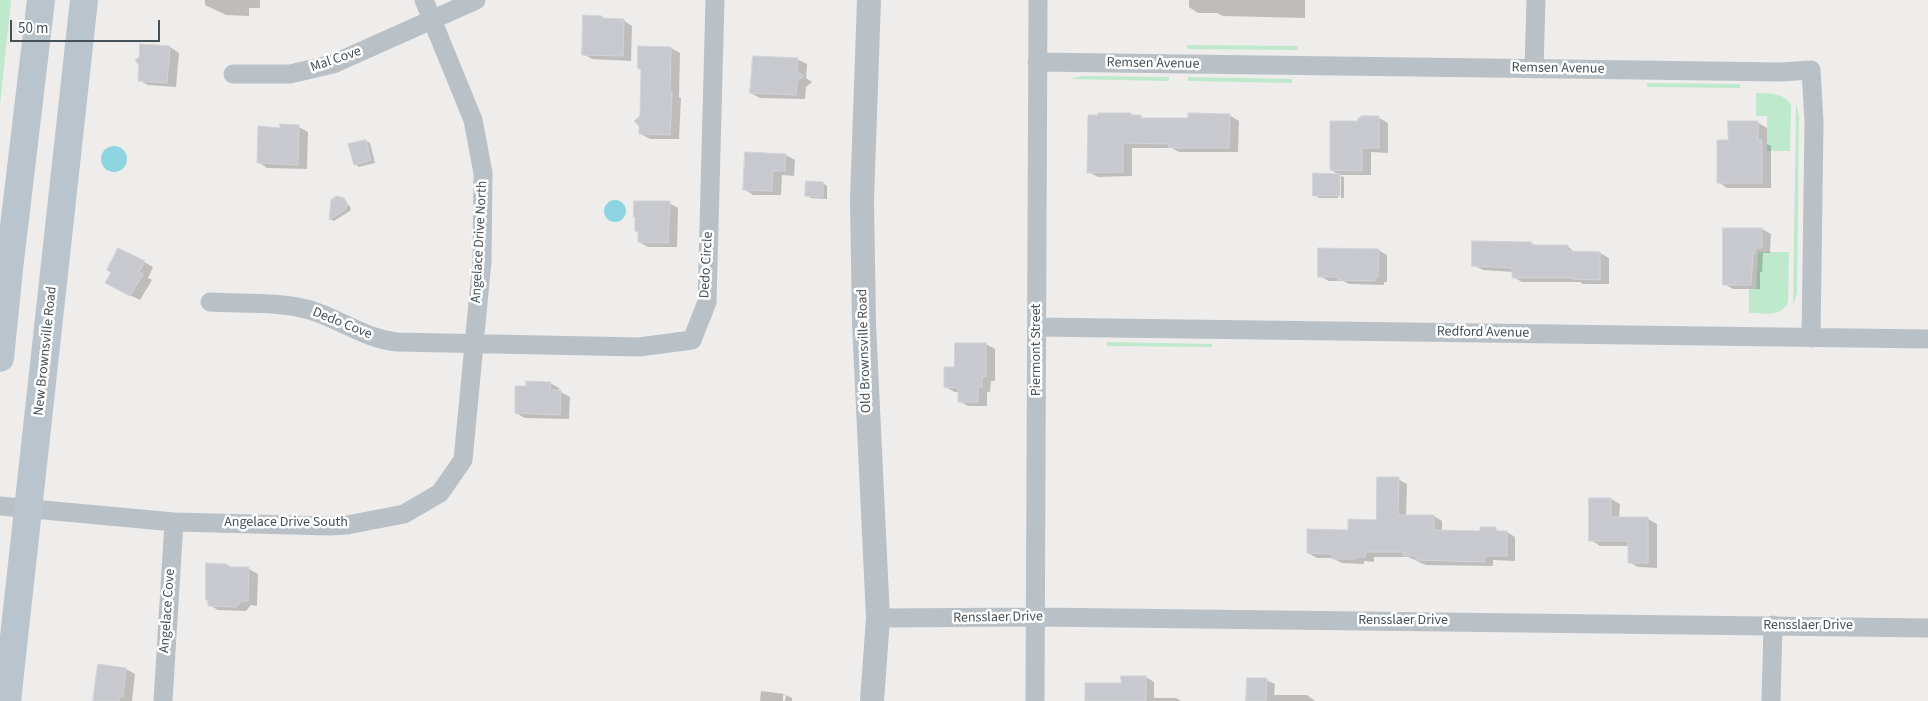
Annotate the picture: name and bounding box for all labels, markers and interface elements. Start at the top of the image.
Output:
scale bar [12,10,162,42]
text: 50 m [18,18,48,39]
street label: Mal Cove [308,44,364,76]
street label: Remsen Avenue [1106,55,1200,73]
street label: Remsen Avenue [1511,60,1605,78]
street label: Angelace Drive North [468,180,492,304]
street label: Dedo Circle [697,231,717,299]
street label: New Brownsville Road [31,286,61,416]
street label: Old Brownsville Road [854,289,876,413]
street label: Dedo Cove [310,304,374,344]
street label: Piermont Street [1029,304,1045,396]
street label: Redford Avenue [1437,324,1529,342]
street label: Angelace Drive South [224,515,348,531]
street label: Angelace Cove [157,568,179,654]
street label: Rensslaer Drive [953,609,1043,627]
street label: Rensslaer Drive [1358,613,1448,629]
street label: Rensslaer Drive [1763,618,1853,634]

